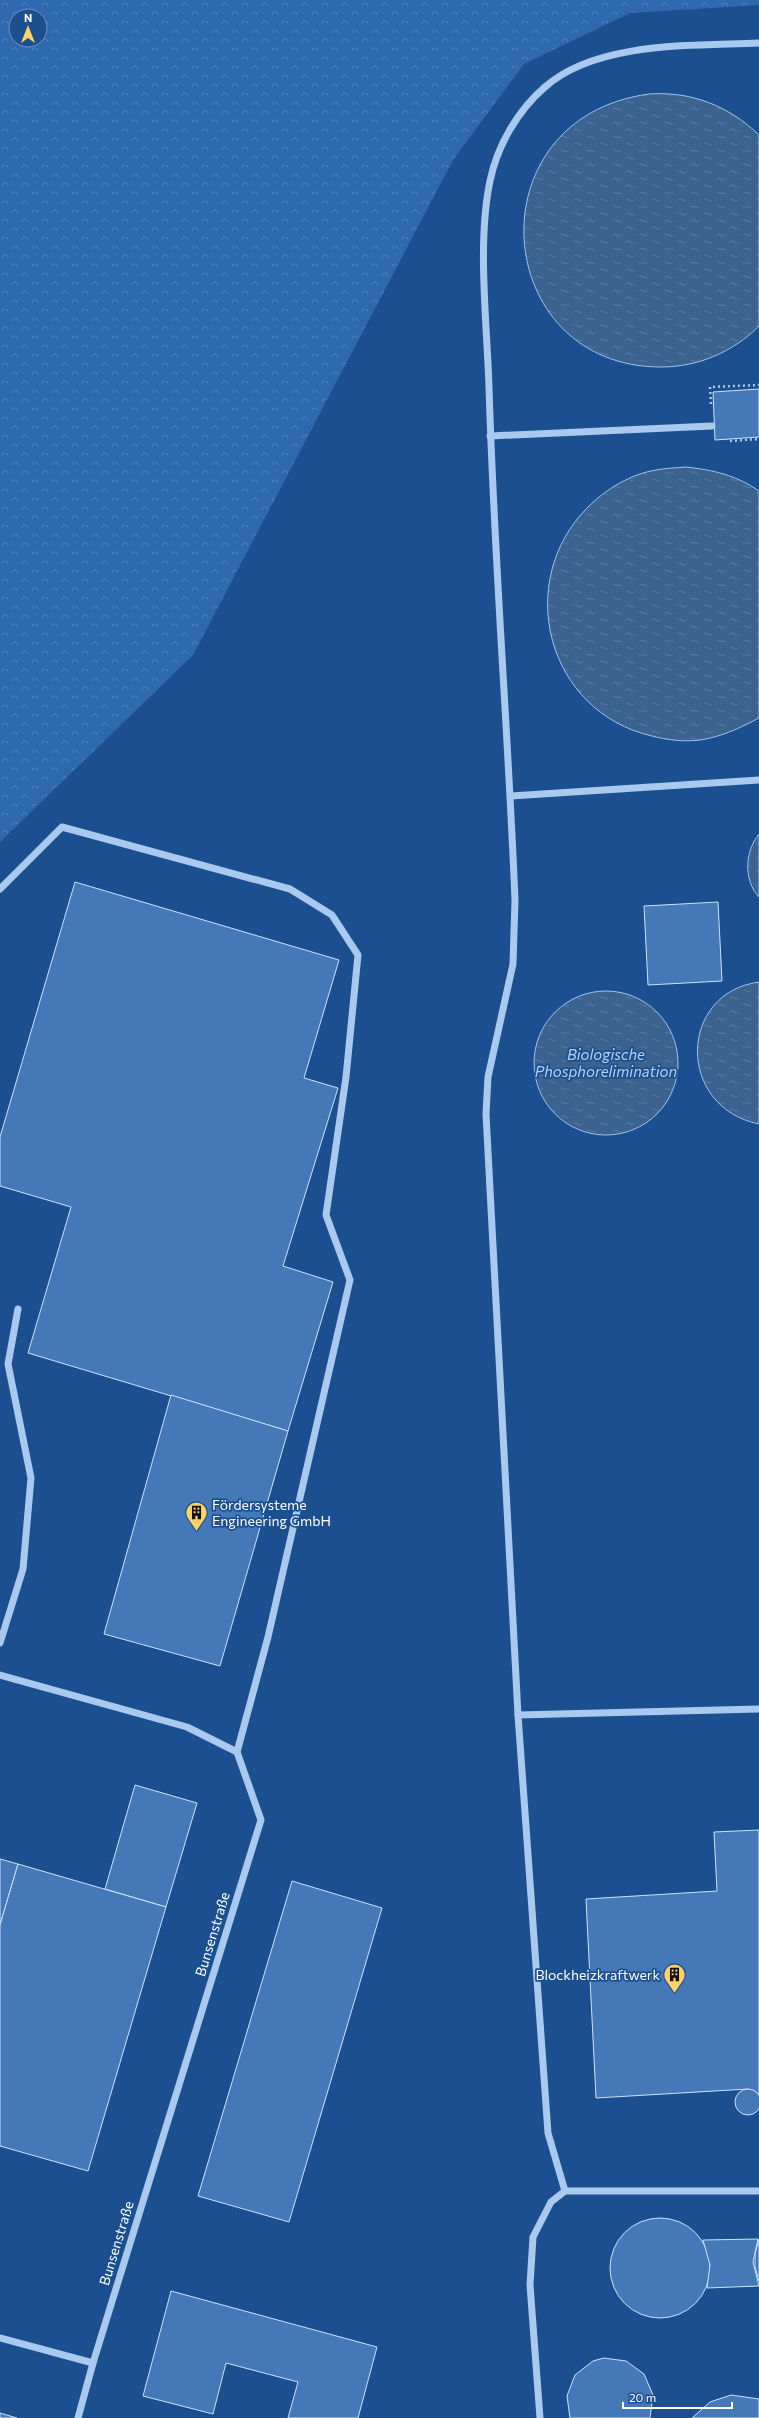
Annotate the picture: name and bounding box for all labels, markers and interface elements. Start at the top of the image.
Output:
north arrow [8,8,48,48]
text: N [24,11,32,24]
water label: Biologische Phosphorelimination [535,1045,677,1080]
place label: Fördersysteme Engineering GmbH [212,1496,331,1529]
building icon: Fördersysteme Engineering GmbH [183,1499,209,1532]
street label: Bunsenstraße [191,1890,233,1978]
building icon: Blockheizkraftwerk [662,1961,688,1994]
place label: Blockheizkraftwerk [535,1966,660,1983]
street label: Bunsenstraße [95,2199,137,2287]
scale bar [623,2384,732,2410]
text: 20 m [629,2390,656,2404]

